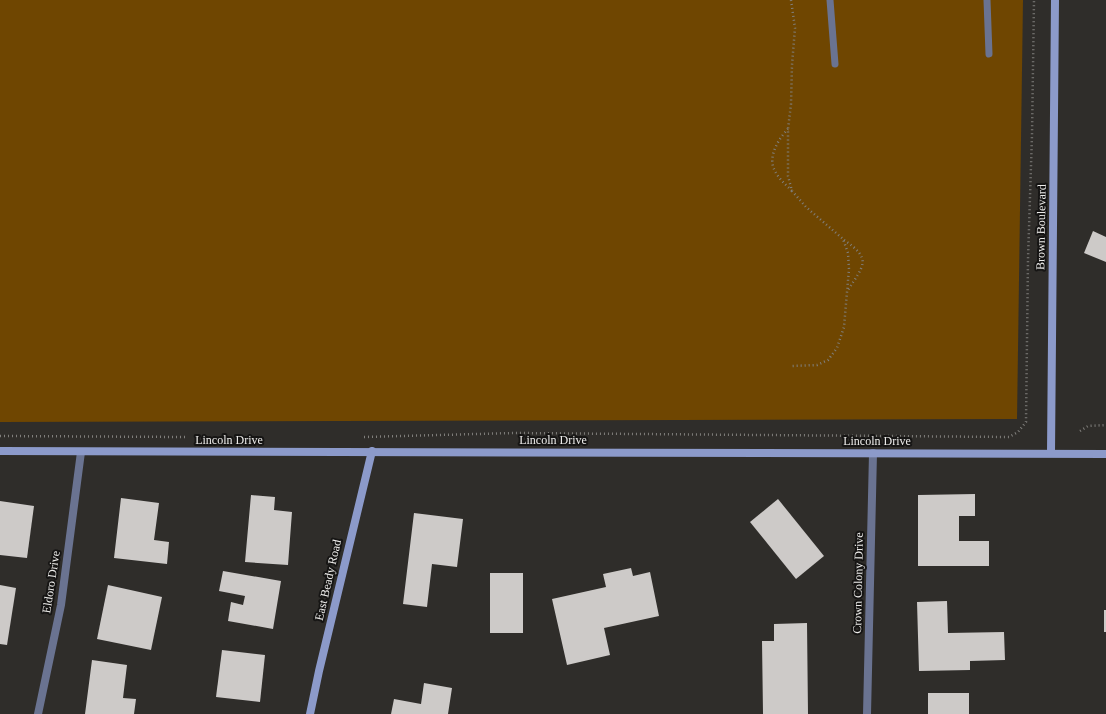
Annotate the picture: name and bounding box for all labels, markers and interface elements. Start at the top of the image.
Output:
street label: Brown Boulevard [1033,184,1049,270]
street label: Lincoln Drive [195,433,263,447]
street label: Lincoln Drive [519,433,587,447]
street label: Lincoln Drive [843,434,911,448]
street label: Crown Colony Drive [850,532,866,634]
street label: East Beady Road [312,538,344,622]
street label: Eldoro Drive [39,550,63,614]

